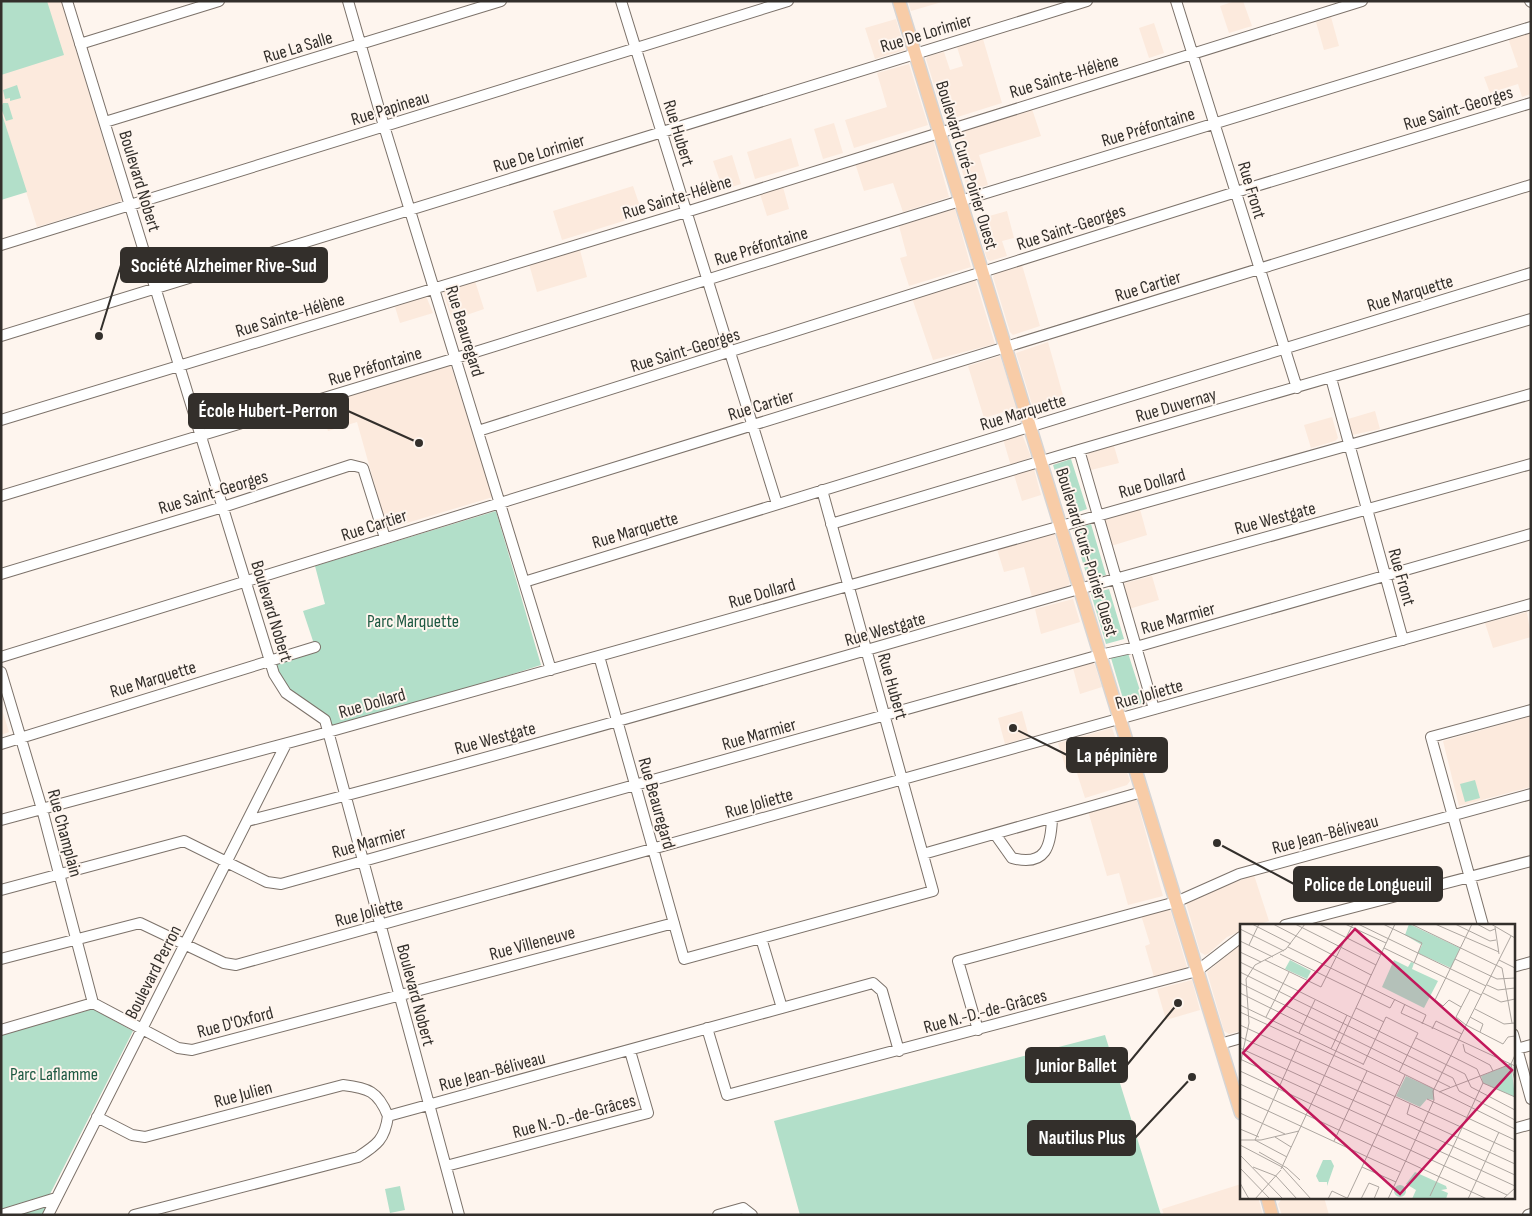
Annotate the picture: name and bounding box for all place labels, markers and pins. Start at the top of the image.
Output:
callout: Société Alzheimer Rive-Sud [121,248,327,282]
callout: École Hubert-Perron [189,394,348,428]
callout: La pépinière [1067,738,1167,772]
callout: Police de Longueuil [1294,867,1442,901]
callout: Junior Ballet [1026,1048,1127,1082]
callout: Nautilus Plus [1028,1121,1135,1155]

